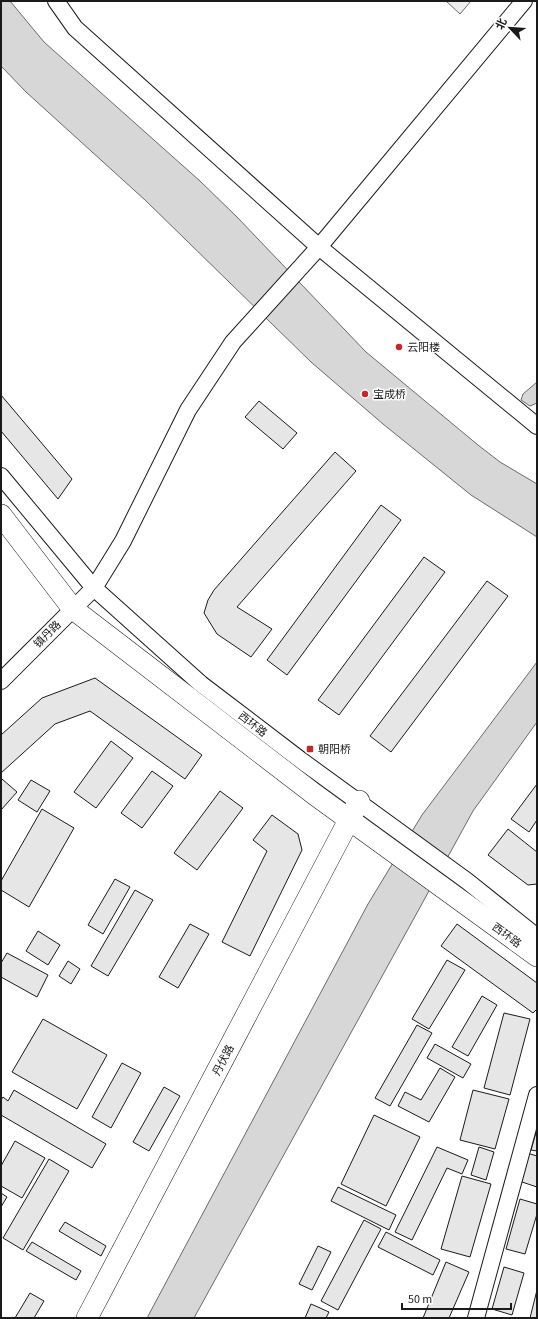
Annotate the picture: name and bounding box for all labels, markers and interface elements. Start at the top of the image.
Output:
north arrow [490,8,530,48]
text: 北 [492,16,511,32]
place label: 云阳楼 [407,340,440,355]
marker: 云阳楼 [394,342,404,352]
place label: 宝成桥 [373,387,406,402]
marker: 宝成桥 [360,389,370,399]
street label: 镇丹路 [30,617,64,651]
street label: 西环路 [235,708,270,740]
place label: 朝阳桥 [318,742,351,757]
marker: 朝阳桥 [305,744,315,754]
street label: 西环路 [489,920,524,951]
street label: 丹伏路 [209,1042,238,1078]
scale bar [402,1285,511,1311]
text: 50 m [408,1291,432,1308]

